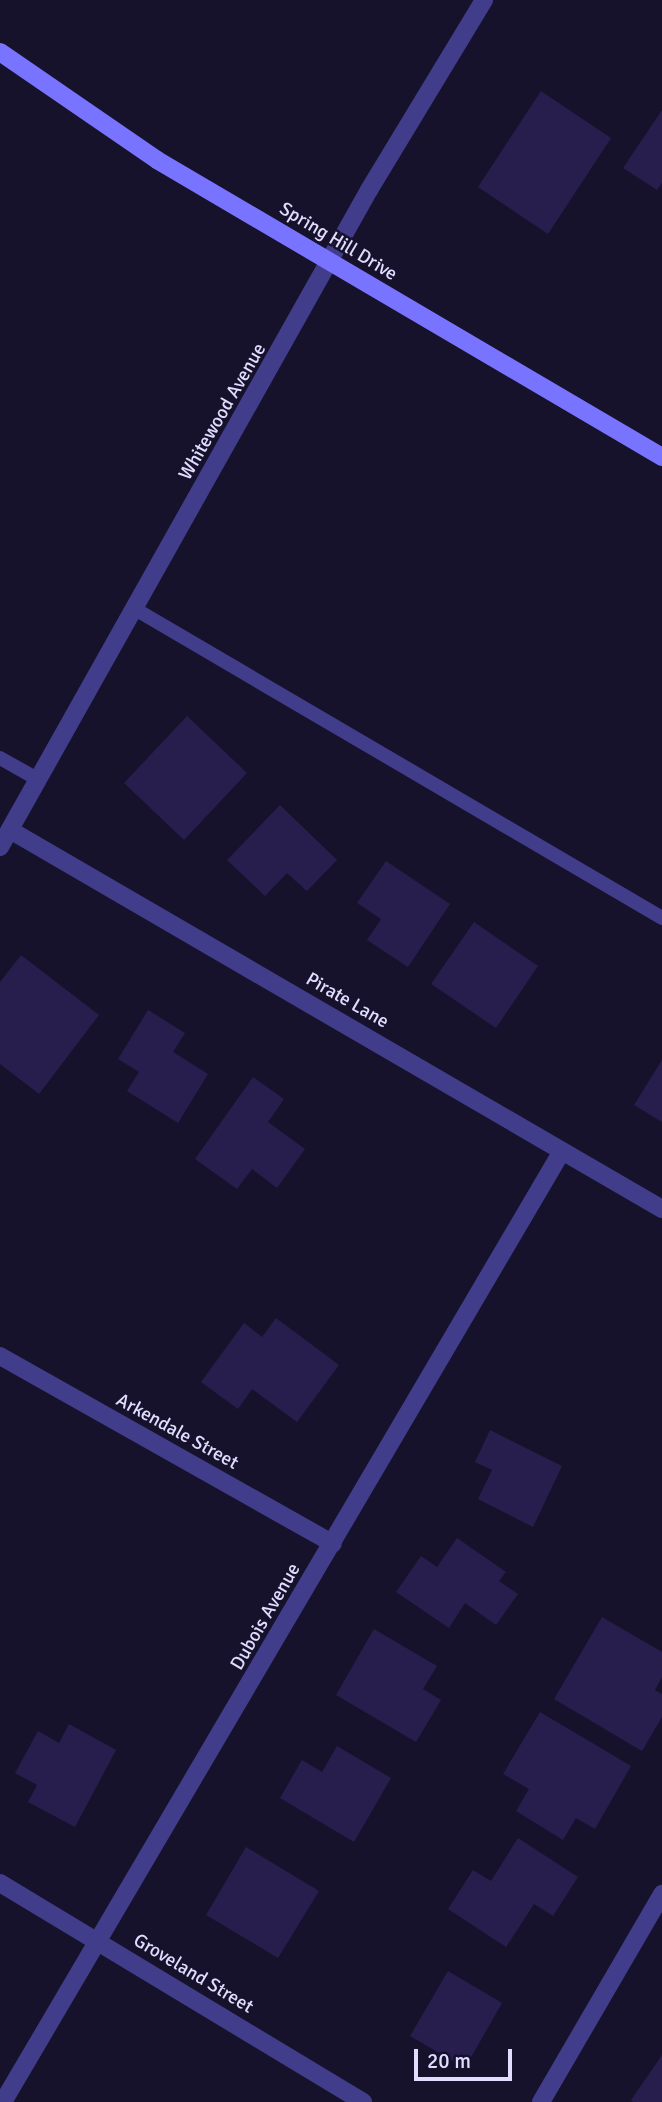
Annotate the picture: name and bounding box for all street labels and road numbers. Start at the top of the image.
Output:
street label: Spring Hill Drive [275,198,401,286]
street label: Whitewood Avenue [175,340,271,484]
street label: Pirate Lane [302,968,392,1034]
street label: Arkendale Street [112,1389,242,1475]
street label: Dubois Avenue [226,1559,306,1675]
street label: Groveland Street [129,1929,257,2019]

